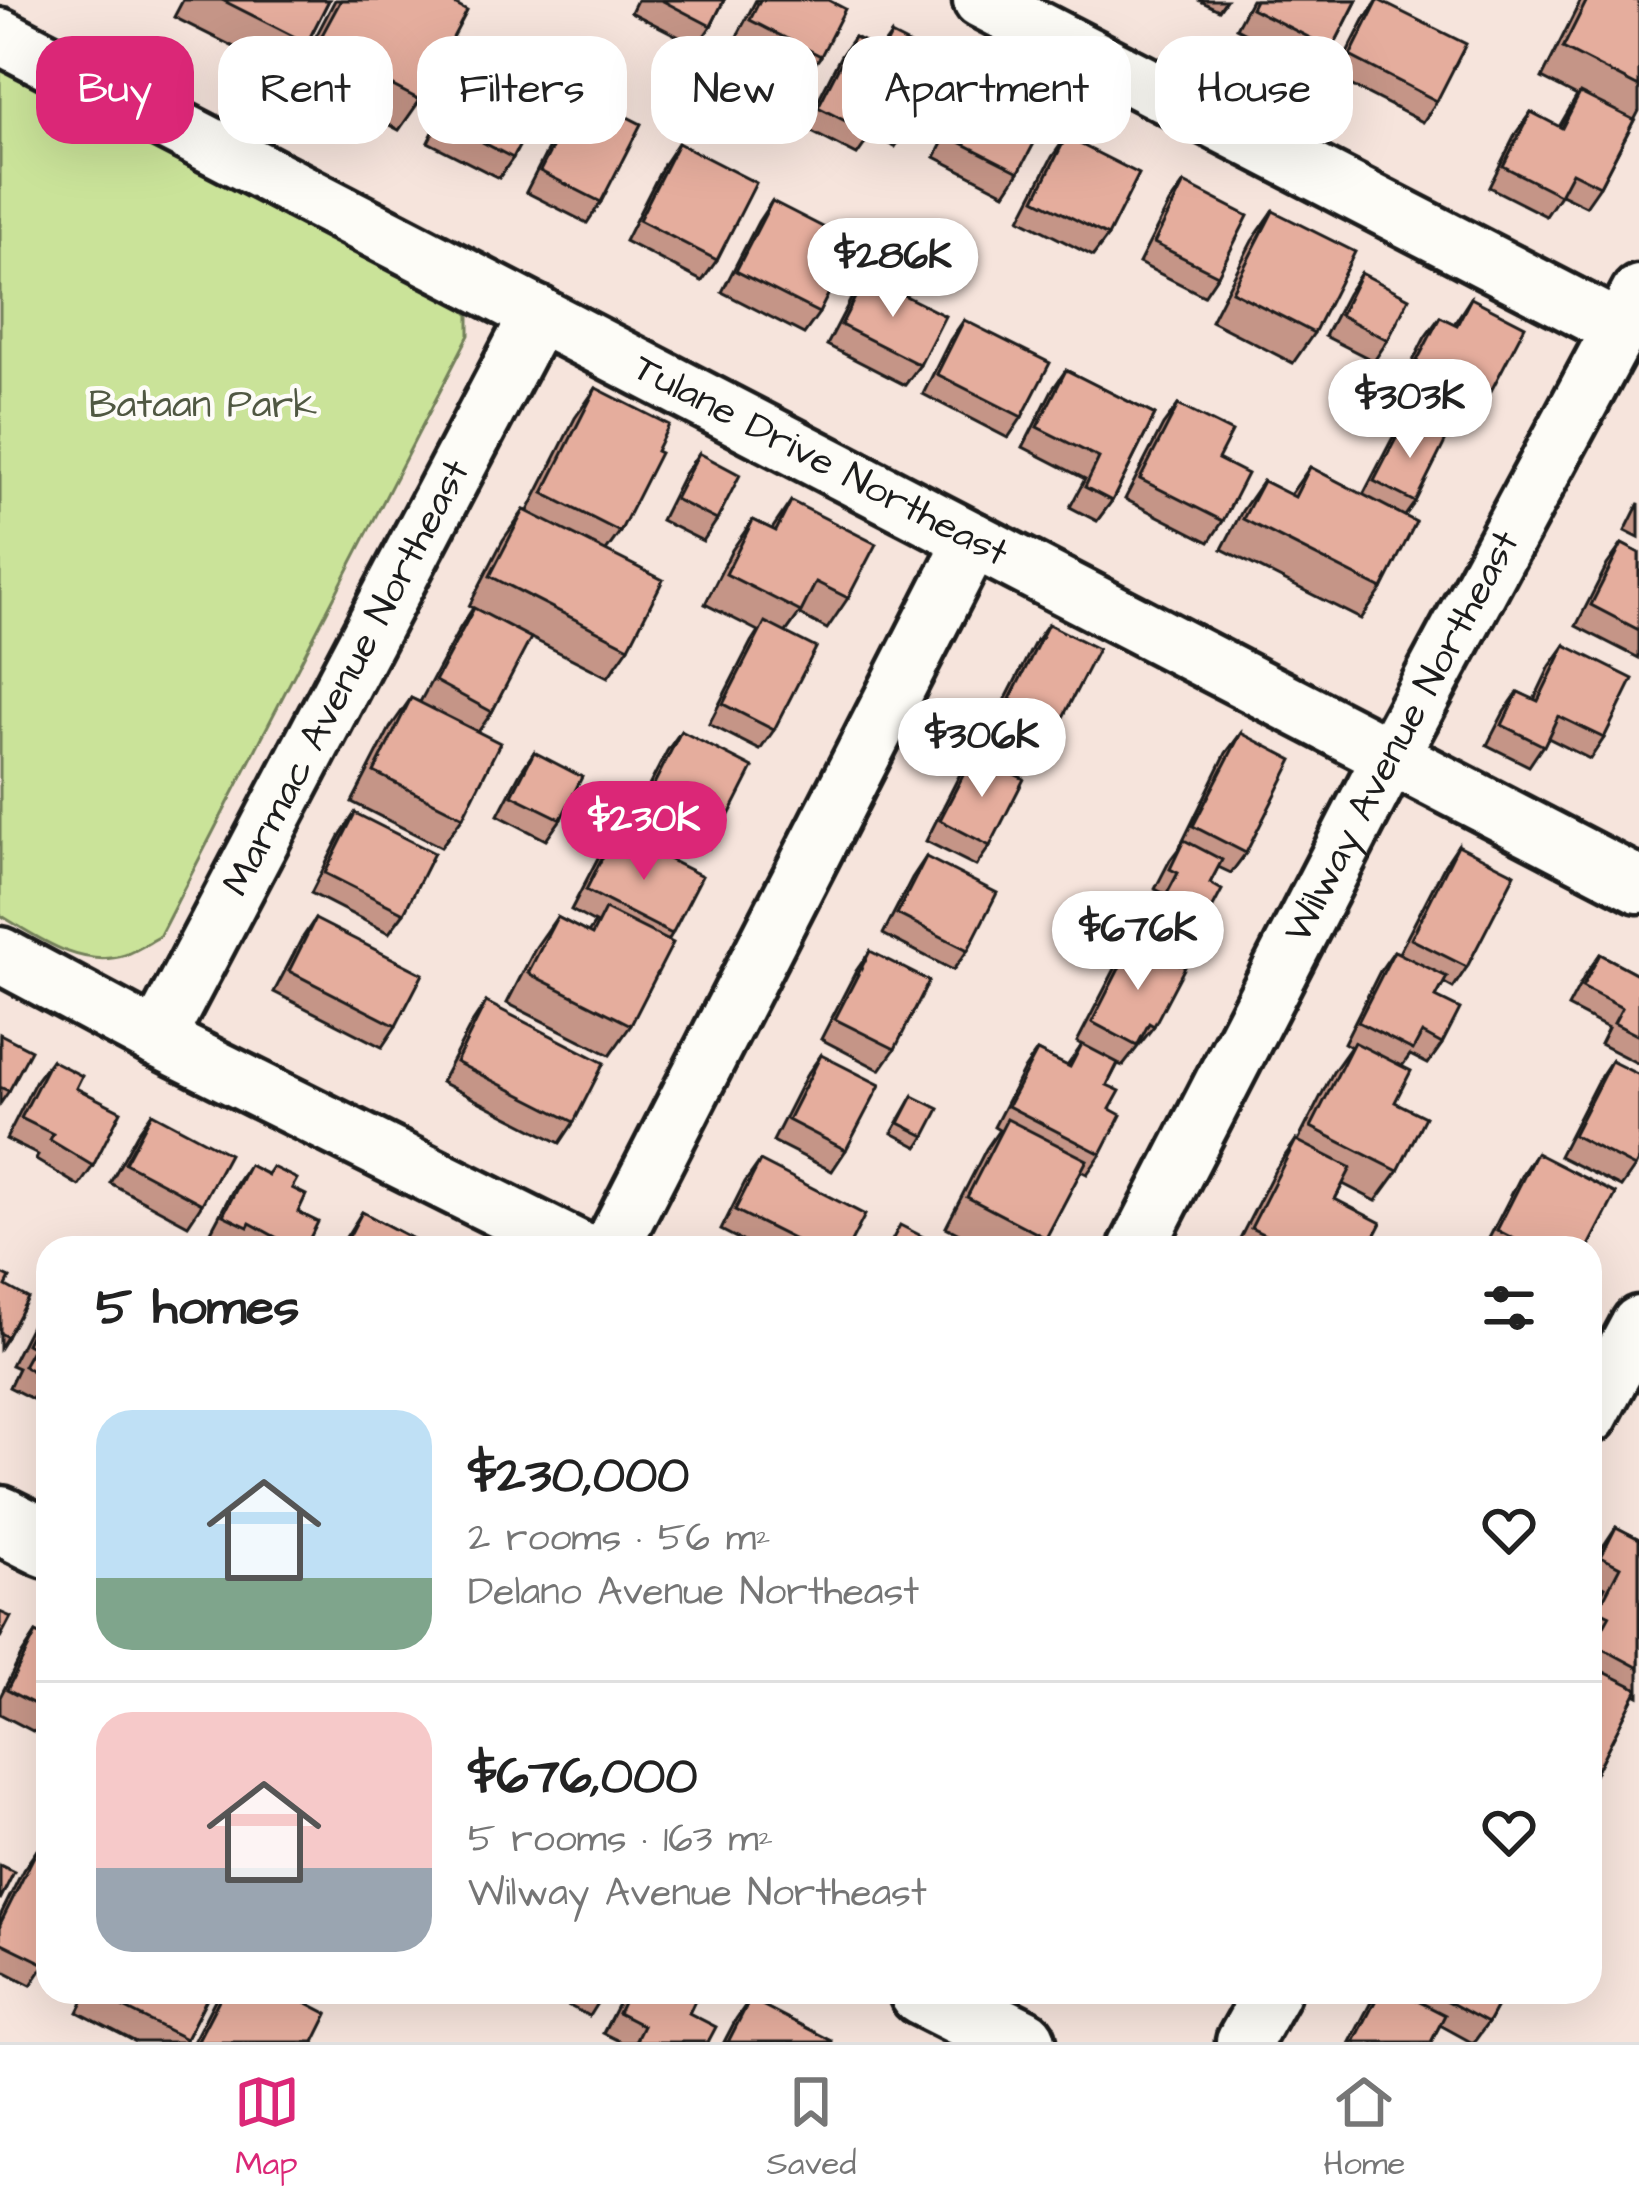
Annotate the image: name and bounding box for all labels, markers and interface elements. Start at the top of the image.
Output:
chip: Buy [36,36,194,144]
chip: Rent [218,36,393,144]
chip: Filters [417,36,627,144]
chip: New [651,36,818,144]
chip: Apartment [842,36,1131,144]
chip: House [1155,36,1353,144]
pin: $286K [809,218,977,320]
text: $286K [834,230,952,284]
street label: Tulane Drive Northeast [624,341,1017,581]
pin: $303K [1326,359,1494,461]
text: $303K [1355,371,1465,425]
park label: Bataan Park [89,379,317,433]
street label: Marmac Avenue Northeast [210,450,484,905]
street label: Wilway Avenue Northeast [1272,521,1534,952]
pin: $306K [898,698,1066,800]
text: $306K [925,710,1039,764]
pin: $230K [560,781,728,883]
text: $230K [588,793,700,847]
pin: $676K [1054,891,1222,993]
text: $676K [1079,903,1197,957]
text: 5 homes [96,1273,299,1344]
icon: filters [1476,1275,1542,1341]
text: $230,000 [468,1441,689,1512]
icon: home [192,1458,336,1602]
icon: heart [1476,1497,1542,1563]
text: 2 rooms · 56 m² [468,1512,771,1566]
text: Delano Avenue Northeast [468,1566,919,1620]
text: $676,000 [468,1742,697,1813]
icon: home [192,1760,336,1904]
icon: heart [1476,1799,1542,1865]
text: 5 rooms · 163 m² [468,1813,773,1867]
text: Wilway Avenue Northeast [468,1867,927,1921]
tab: Map [234,2069,300,2187]
tab: Saved [767,2069,856,2187]
tab: Home [1323,2069,1405,2187]

